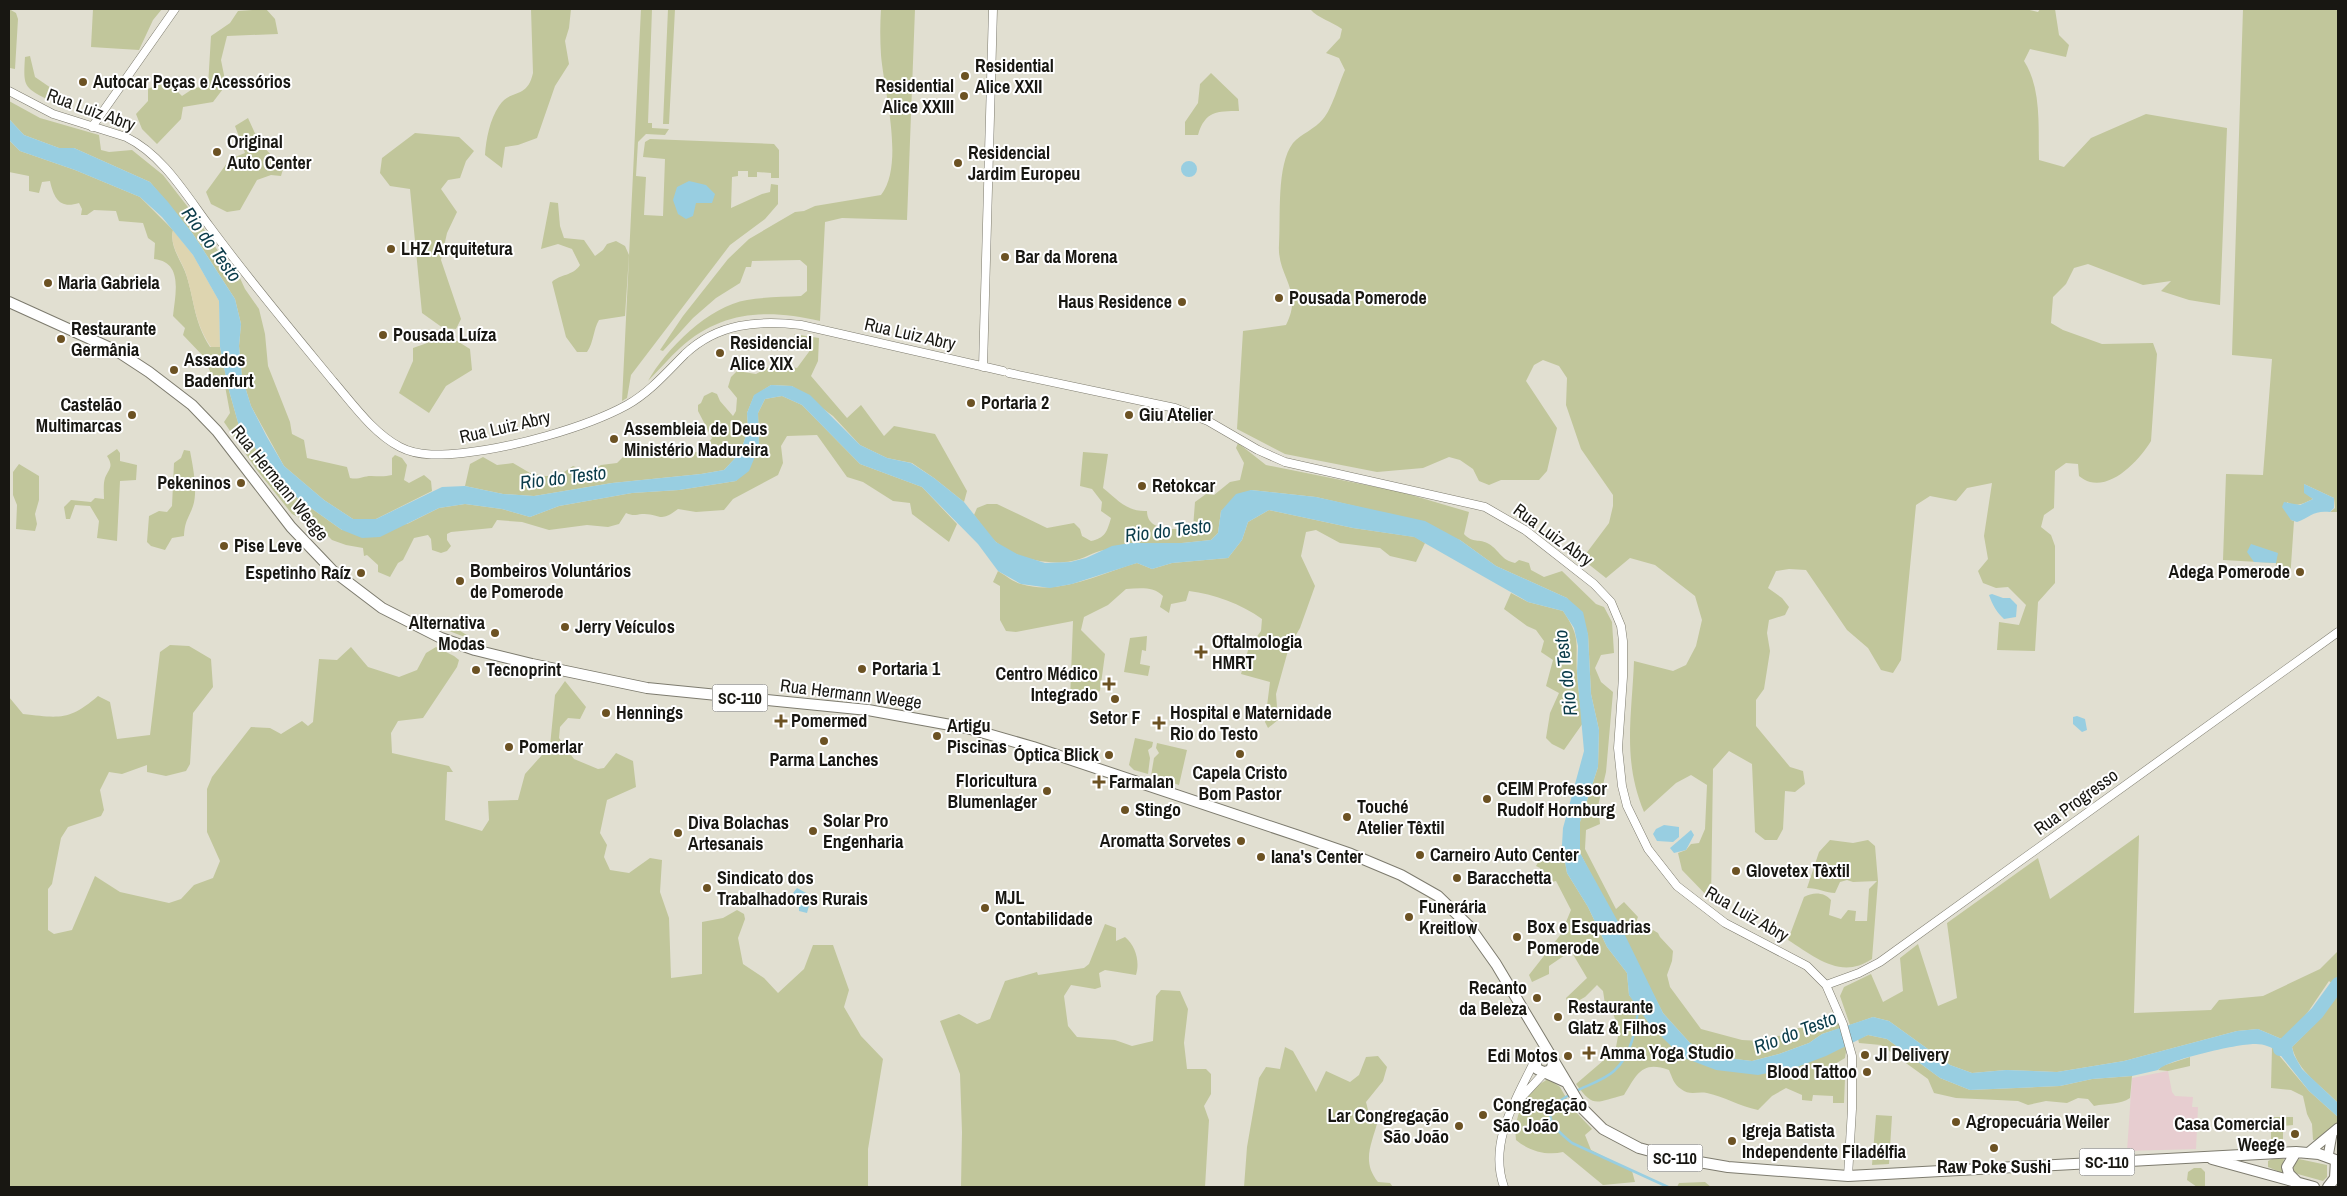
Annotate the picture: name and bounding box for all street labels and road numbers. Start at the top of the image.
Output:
street label: Rua Luiz Abry [43,82,140,137]
street label: Rua Luiz Abry [862,311,959,356]
street label: Rua Luiz Abry [457,404,553,449]
street label: Rua Hermann Weege [226,419,335,546]
street label: Rua Luiz Abry [1508,497,1599,572]
street label: Rua Hermann Weege [779,672,923,715]
road number: SC-110 [712,684,768,711]
street label: Rua Progresso [2029,763,2123,841]
street label: Rua Luiz Abry [1701,880,1794,948]
road number: SC-110 [1648,1144,1702,1172]
road number: SC-110 [2080,1148,2134,1176]

